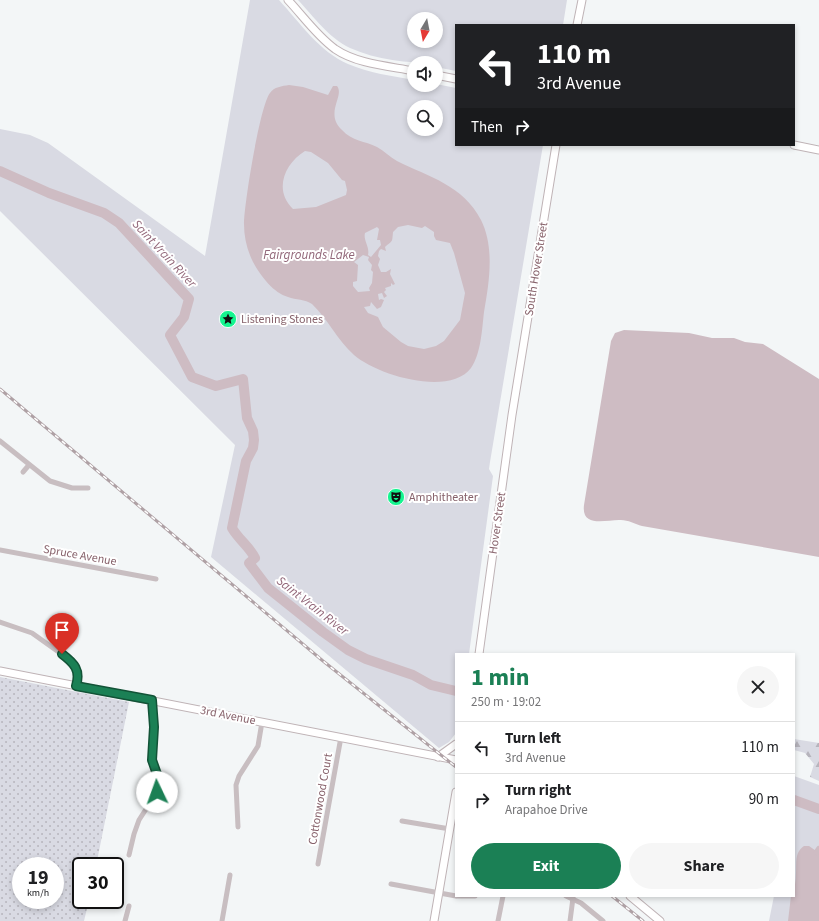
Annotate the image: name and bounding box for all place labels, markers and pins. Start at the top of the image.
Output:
place icon: Listening Stones [218,309,238,329]
place label: Listening Stones [241,311,323,328]
theatre icon: Amphitheater [386,487,406,507]
place label: Amphitheater [409,489,479,506]
pin [45,613,79,654]

